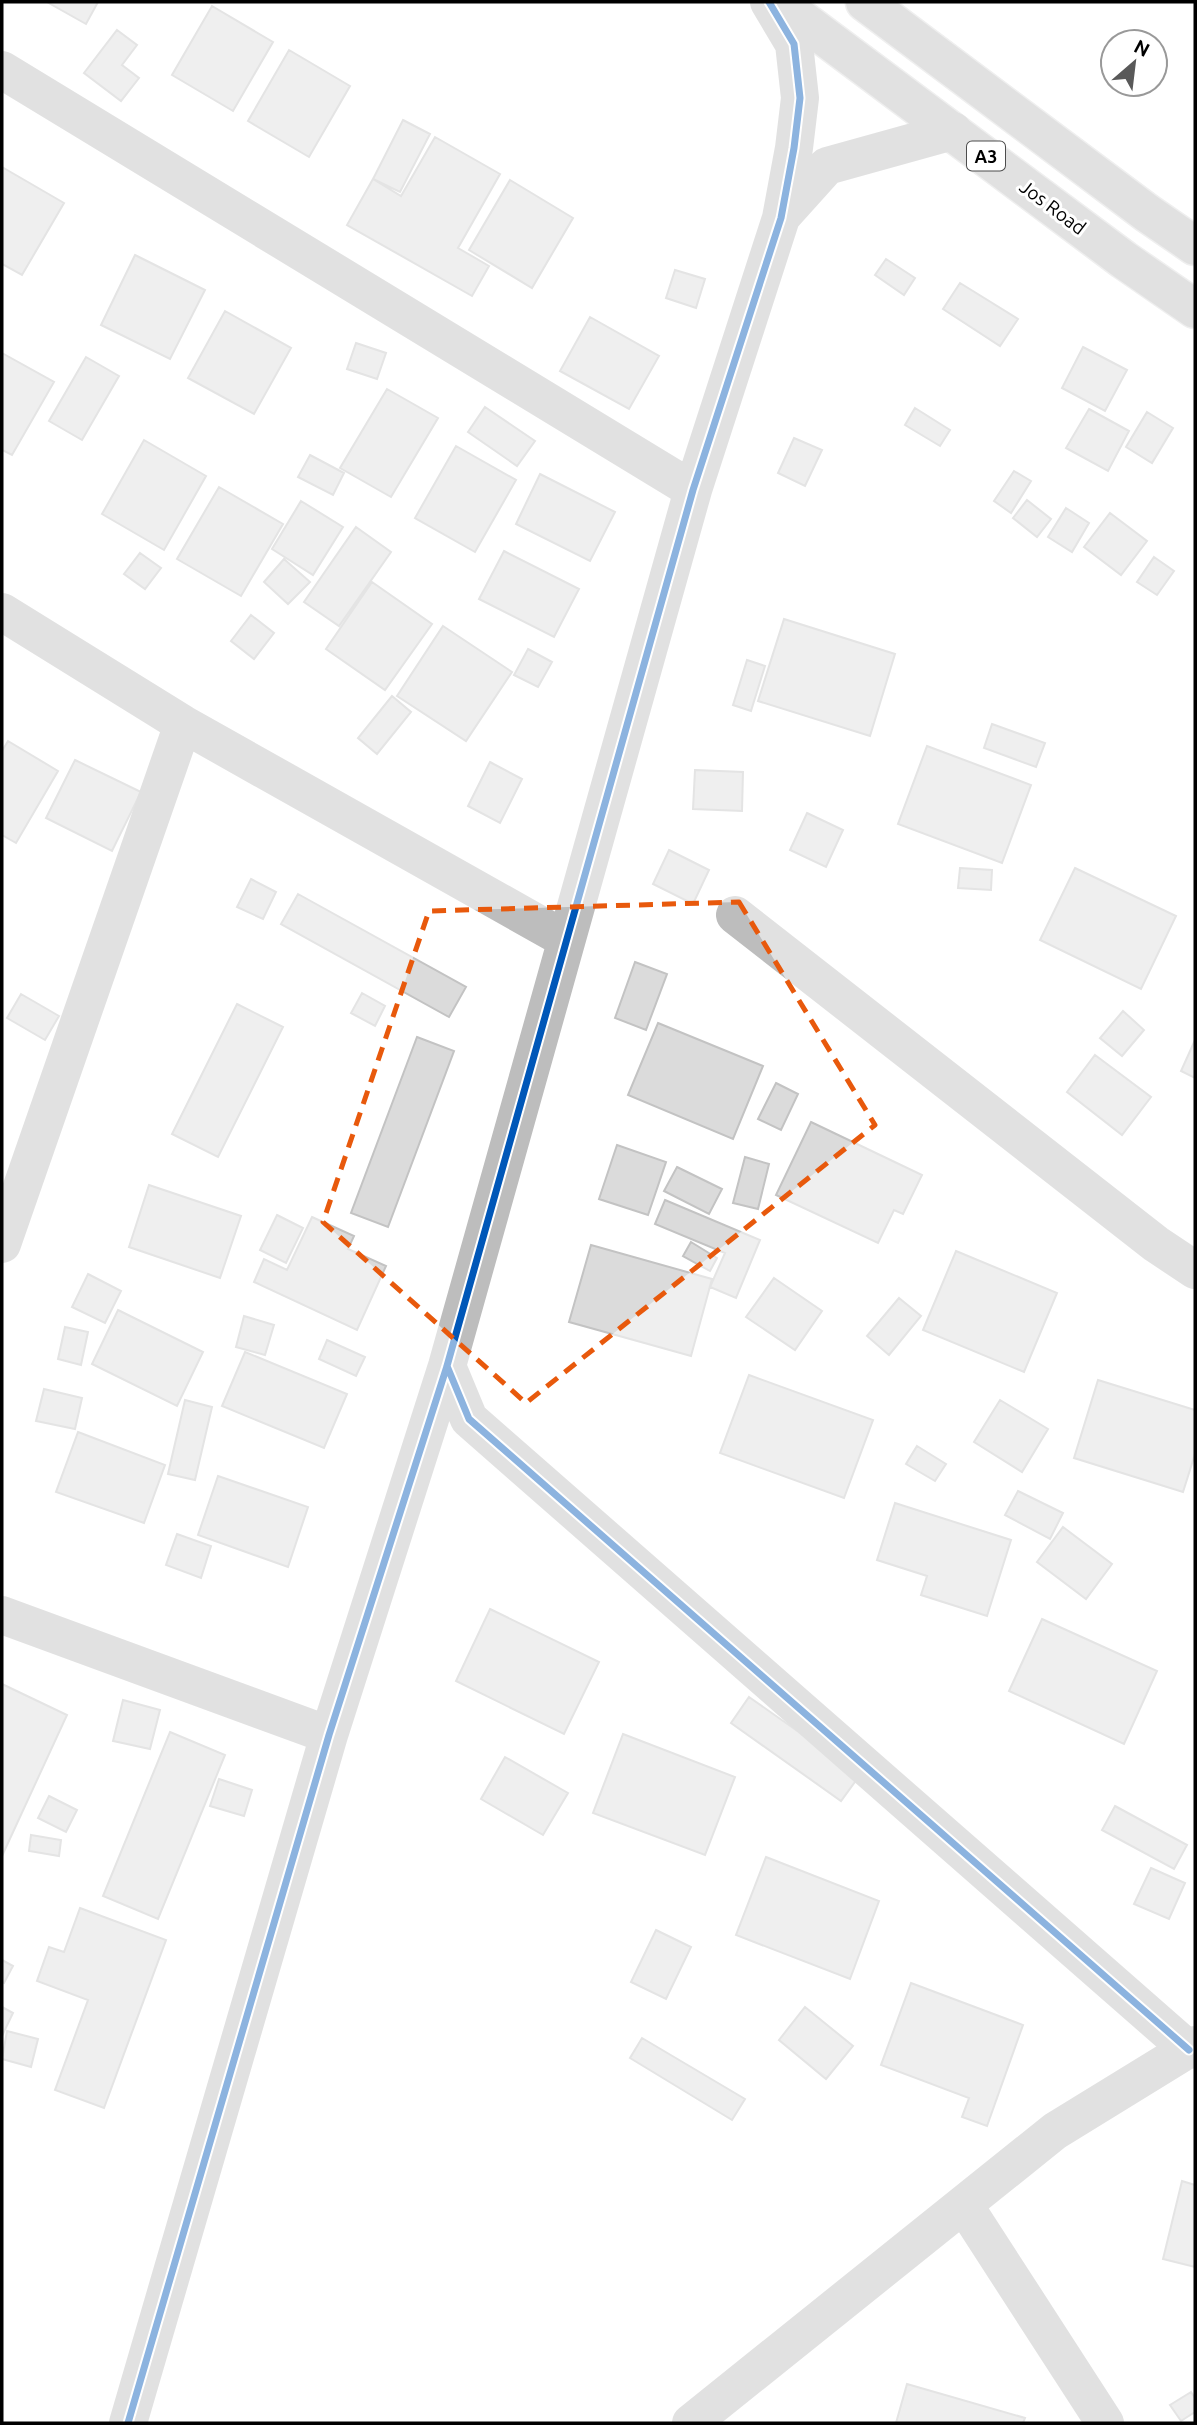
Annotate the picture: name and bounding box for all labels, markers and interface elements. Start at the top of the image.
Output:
north arrow [1099,28,1169,98]
text: N [1131,35,1153,61]
road number: A3 [967,141,1005,170]
street label: Jos Road [1016,175,1090,239]

